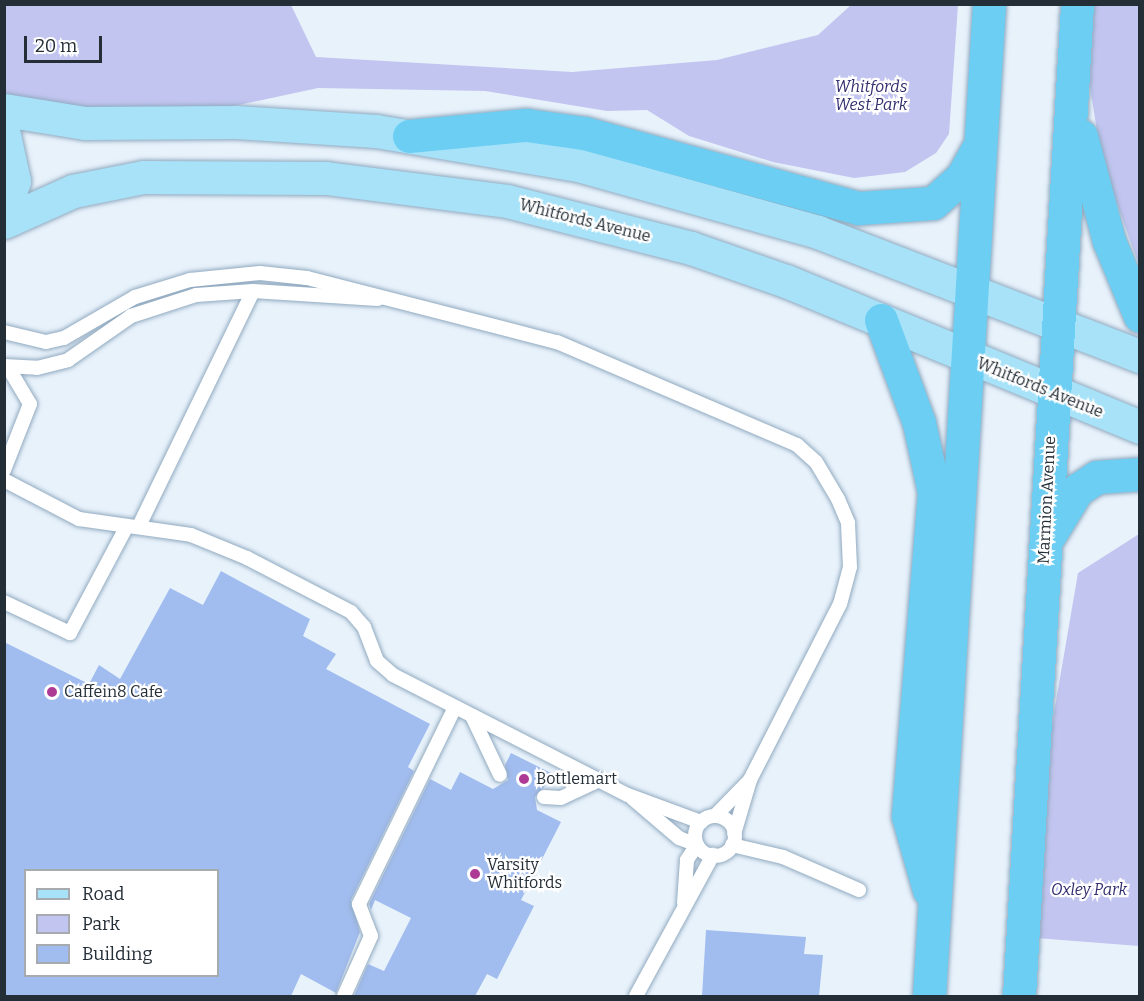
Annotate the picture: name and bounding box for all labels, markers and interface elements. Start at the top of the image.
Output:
scale bar [27,24,105,62]
text: 20 m [35,35,77,57]
park label: Whitfords West Park [835,77,907,115]
street label: Whitfords Avenue [517,195,653,247]
street label: Whitfords Avenue [974,354,1106,422]
street label: Marmion Avenue [1034,435,1060,565]
place label: Caffein8 Cafe [64,682,163,702]
marker: Caffein8 Cafe [45,685,59,699]
place label: Bottlemart [536,769,617,789]
marker: Bottlemart [517,772,531,786]
place label: Varsity Whitfords [487,855,562,893]
marker: Varsity Whitfords [468,867,482,881]
legend [24,869,219,977]
park label: Oxley Park [1051,880,1127,900]
text: Road [82,883,124,905]
text: Park [82,913,120,935]
text: Building [82,943,153,965]

